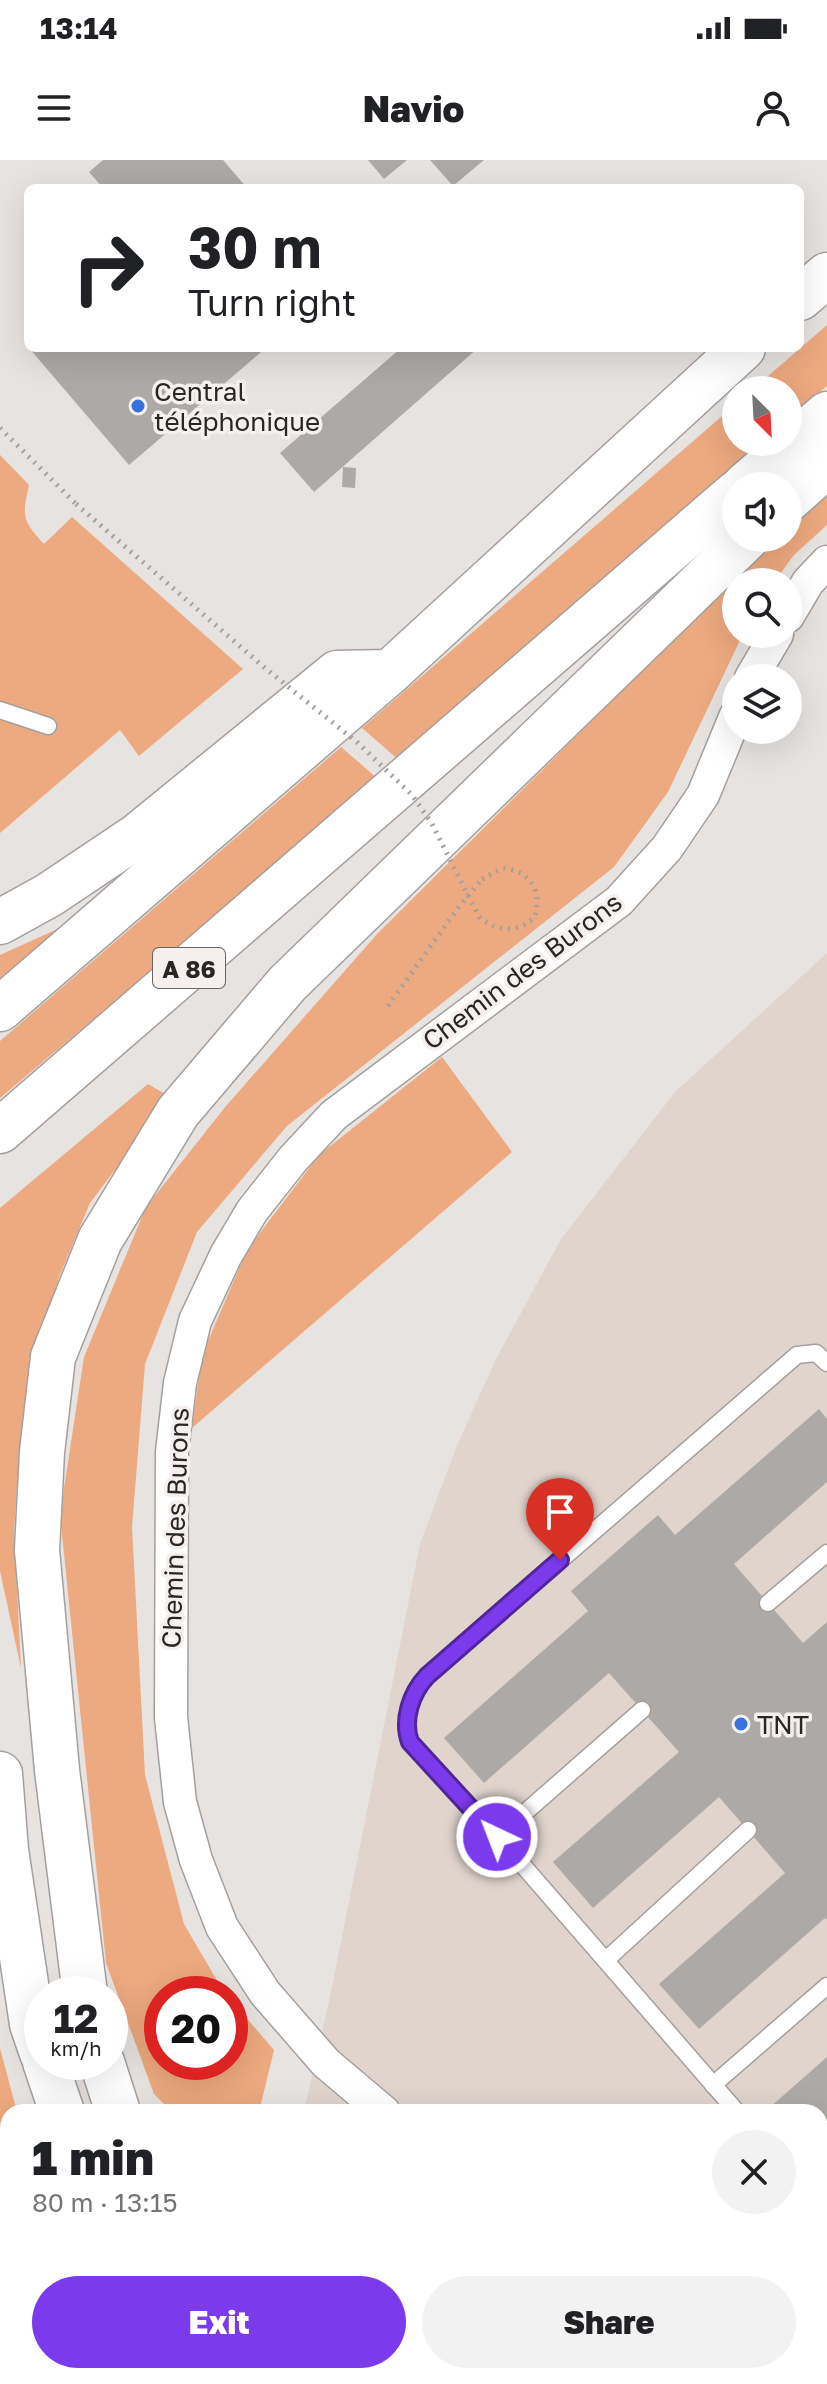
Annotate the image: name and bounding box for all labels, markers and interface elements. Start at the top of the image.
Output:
text: 13:14 [40,10,118,46]
icon: menu [32,86,76,130]
icon: person [751,86,795,130]
text: Navio [363,87,464,130]
text: 30 m [188,213,322,280]
icon: right [56,216,160,320]
text: Turn right [188,281,356,324]
place label: Central téléphonique [154,376,320,437]
north arrow [722,376,802,456]
map controls [722,376,802,744]
marker: Central téléphonique [129,397,147,415]
button: sound [722,472,802,552]
button: search [722,568,802,648]
button: layers [722,664,802,744]
street label: Chemin des Burons [416,886,628,1056]
road number: A 86 [153,948,225,988]
street label: Chemin des Burons [155,1407,195,1649]
pin [526,1478,594,1560]
icon: arrive [538,1490,582,1534]
place label: TNT [757,1709,809,1740]
marker: TNT [732,1715,750,1733]
position arrow [455,1795,539,1879]
speed limit sign: 20 [144,1976,248,2080]
text: 12 [54,1994,99,2042]
text: km/h [51,2036,101,2060]
text: 1 min [32,2128,154,2186]
button: close [712,2130,796,2214]
text: 80 m · 13:15 [32,2187,178,2218]
button: Exit [32,2276,406,2368]
button: Share [422,2276,796,2368]

